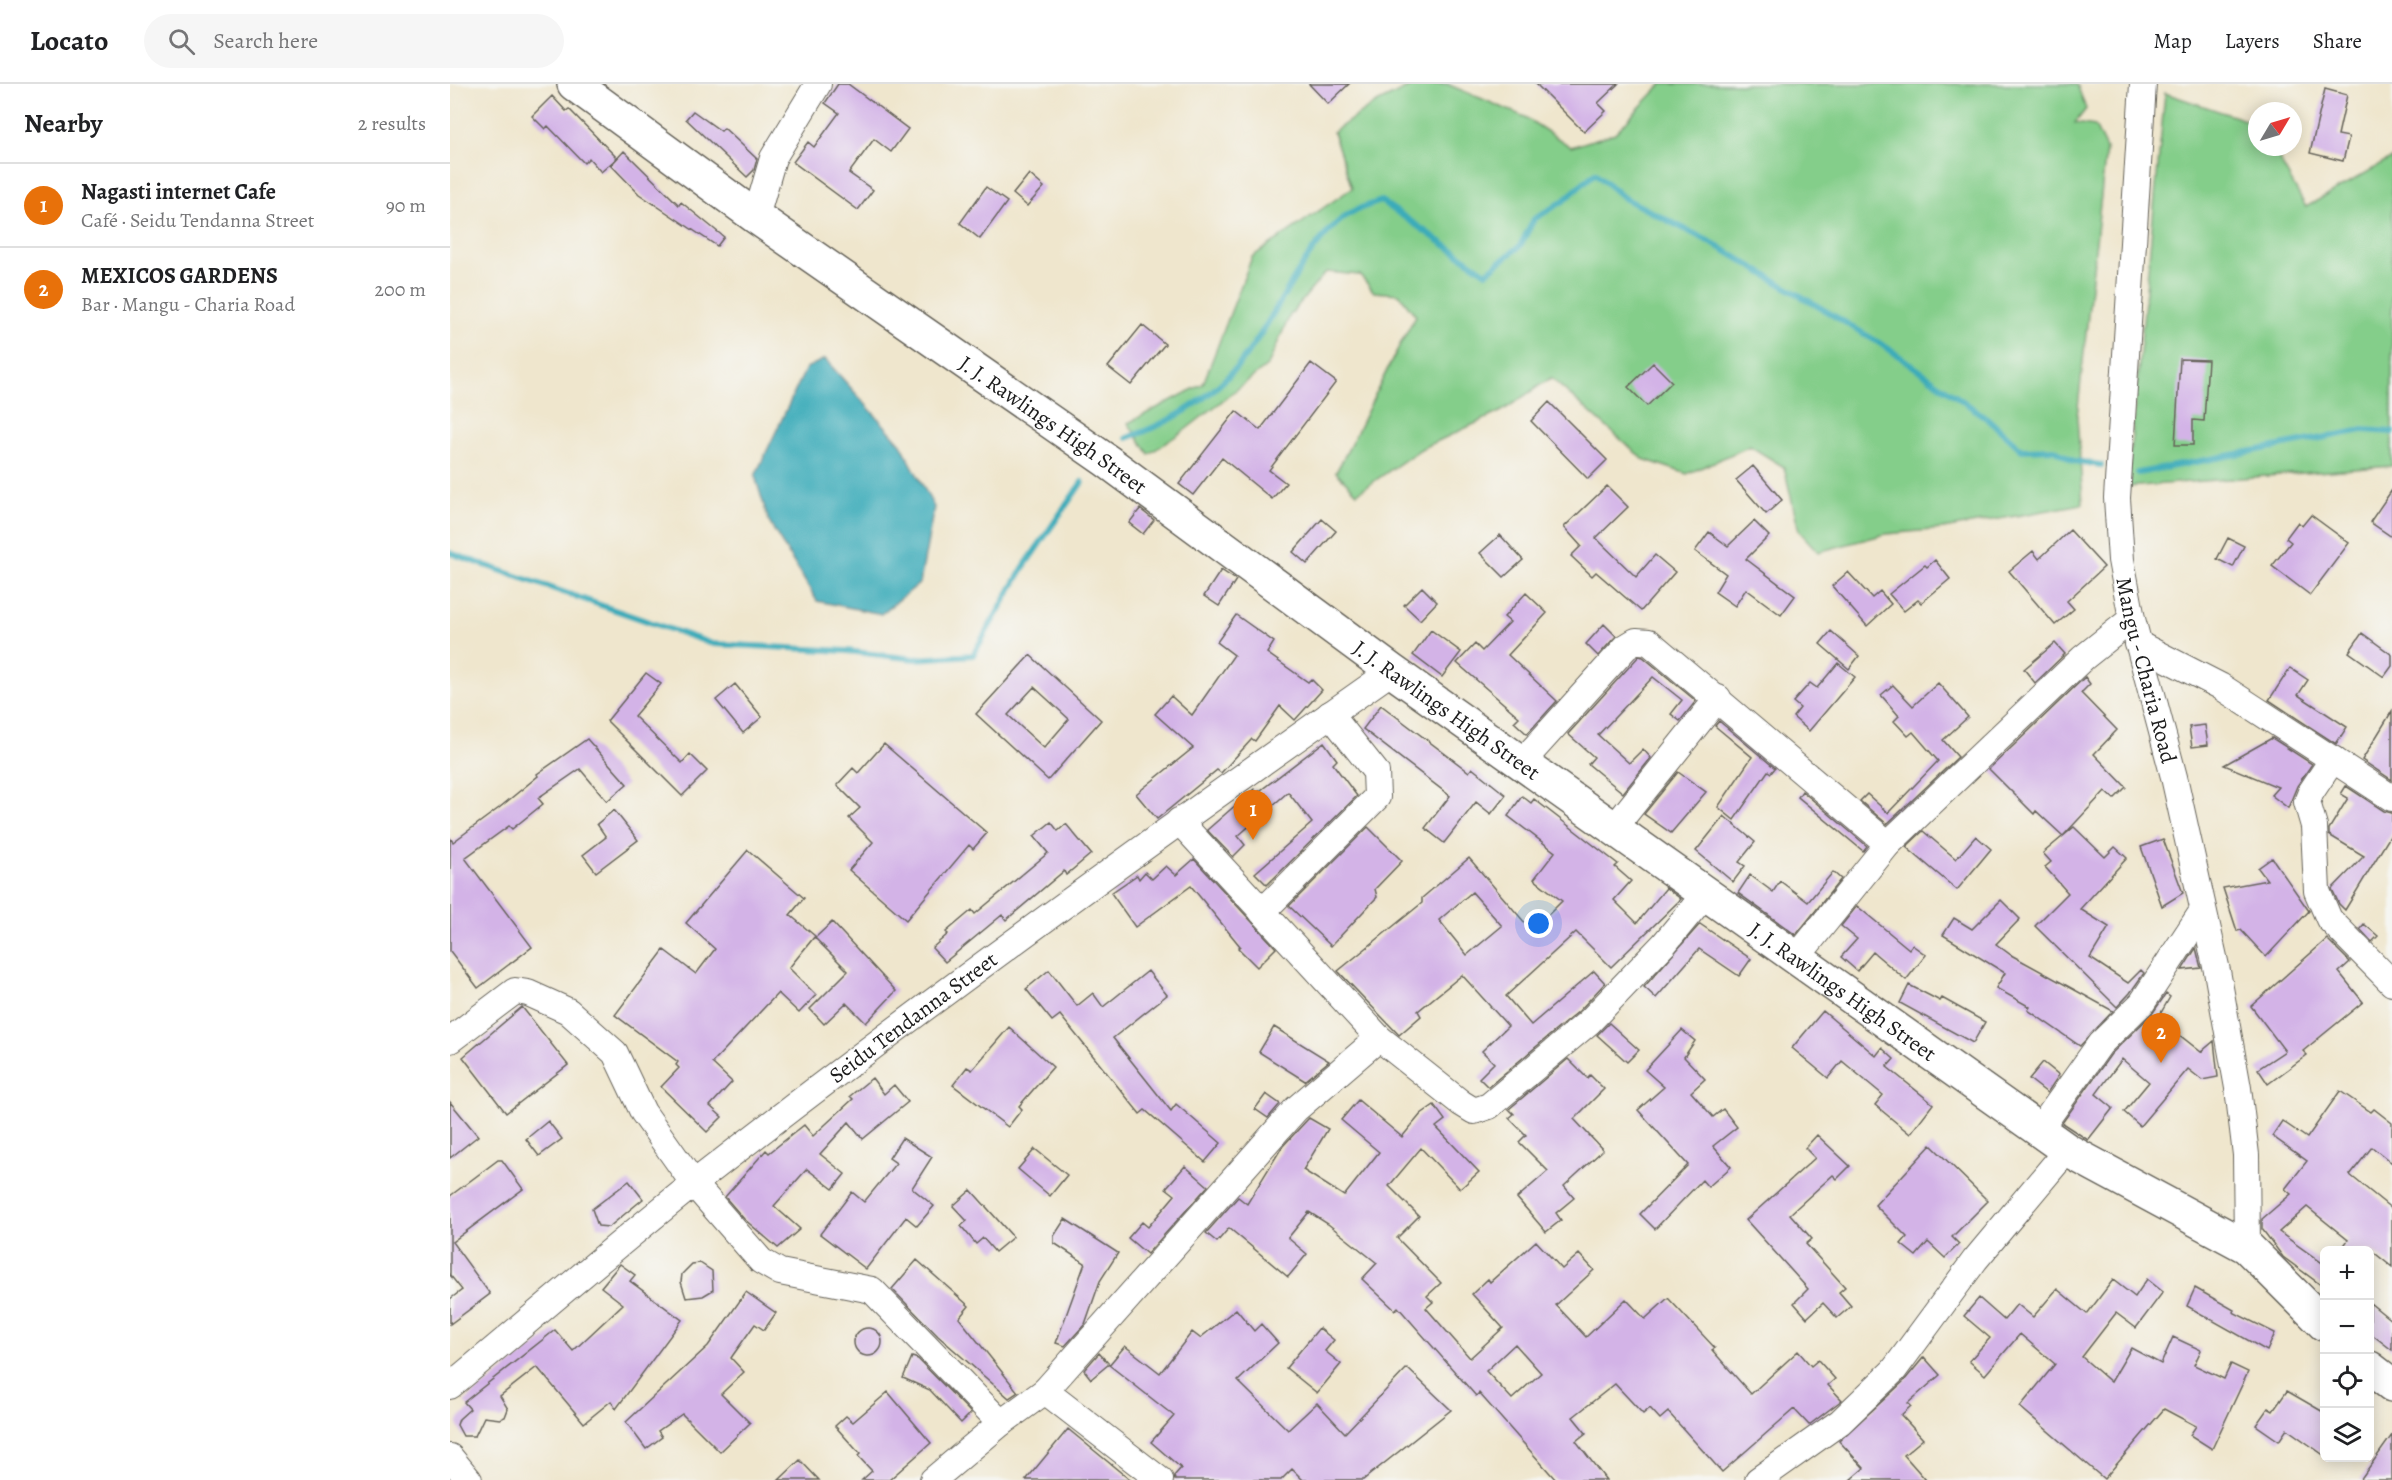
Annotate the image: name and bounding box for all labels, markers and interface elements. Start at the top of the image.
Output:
search box [144,14,564,68]
text: Locato [30,22,108,60]
icon: search [165,25,198,58]
text: Search here [213,26,318,56]
text: Map [2153,27,2192,55]
text: Layers [2225,27,2280,55]
text: Share [2313,27,2362,55]
north arrow [2248,102,2302,156]
text: Nearby [24,106,103,141]
text: 2 results [358,110,426,137]
text: Nagasti internet Cafe [81,177,276,207]
text: 1 [40,192,47,219]
text: 90 m [386,192,426,219]
text: Café · Seidu Tendanna Street [81,207,314,234]
text: MEXICOS GARDENS [81,261,278,291]
text: 2 [39,276,48,303]
text: 200 m [375,276,426,303]
text: Bar · Mangu - Charia Road [81,291,295,318]
street label: J. J. Rawlings High Street [953,349,1153,502]
street label: Mangu - Charia Road [2109,575,2184,767]
street label: J. J. Rawlings High Street [1347,633,1546,787]
pin: 1 [1234,790,1272,840]
your location [1524,909,1553,938]
street label: J. J. Rawlings High Street [1743,915,1942,1069]
street label: Seidu Tendanna Street [823,945,1004,1090]
pin: 2 [2142,1014,2180,1063]
map controls [2320,1246,2374,1462]
button: + [2320,1246,2374,1300]
button: − [2320,1300,2374,1354]
button: locate [2320,1354,2374,1408]
button: layers [2320,1408,2374,1462]

